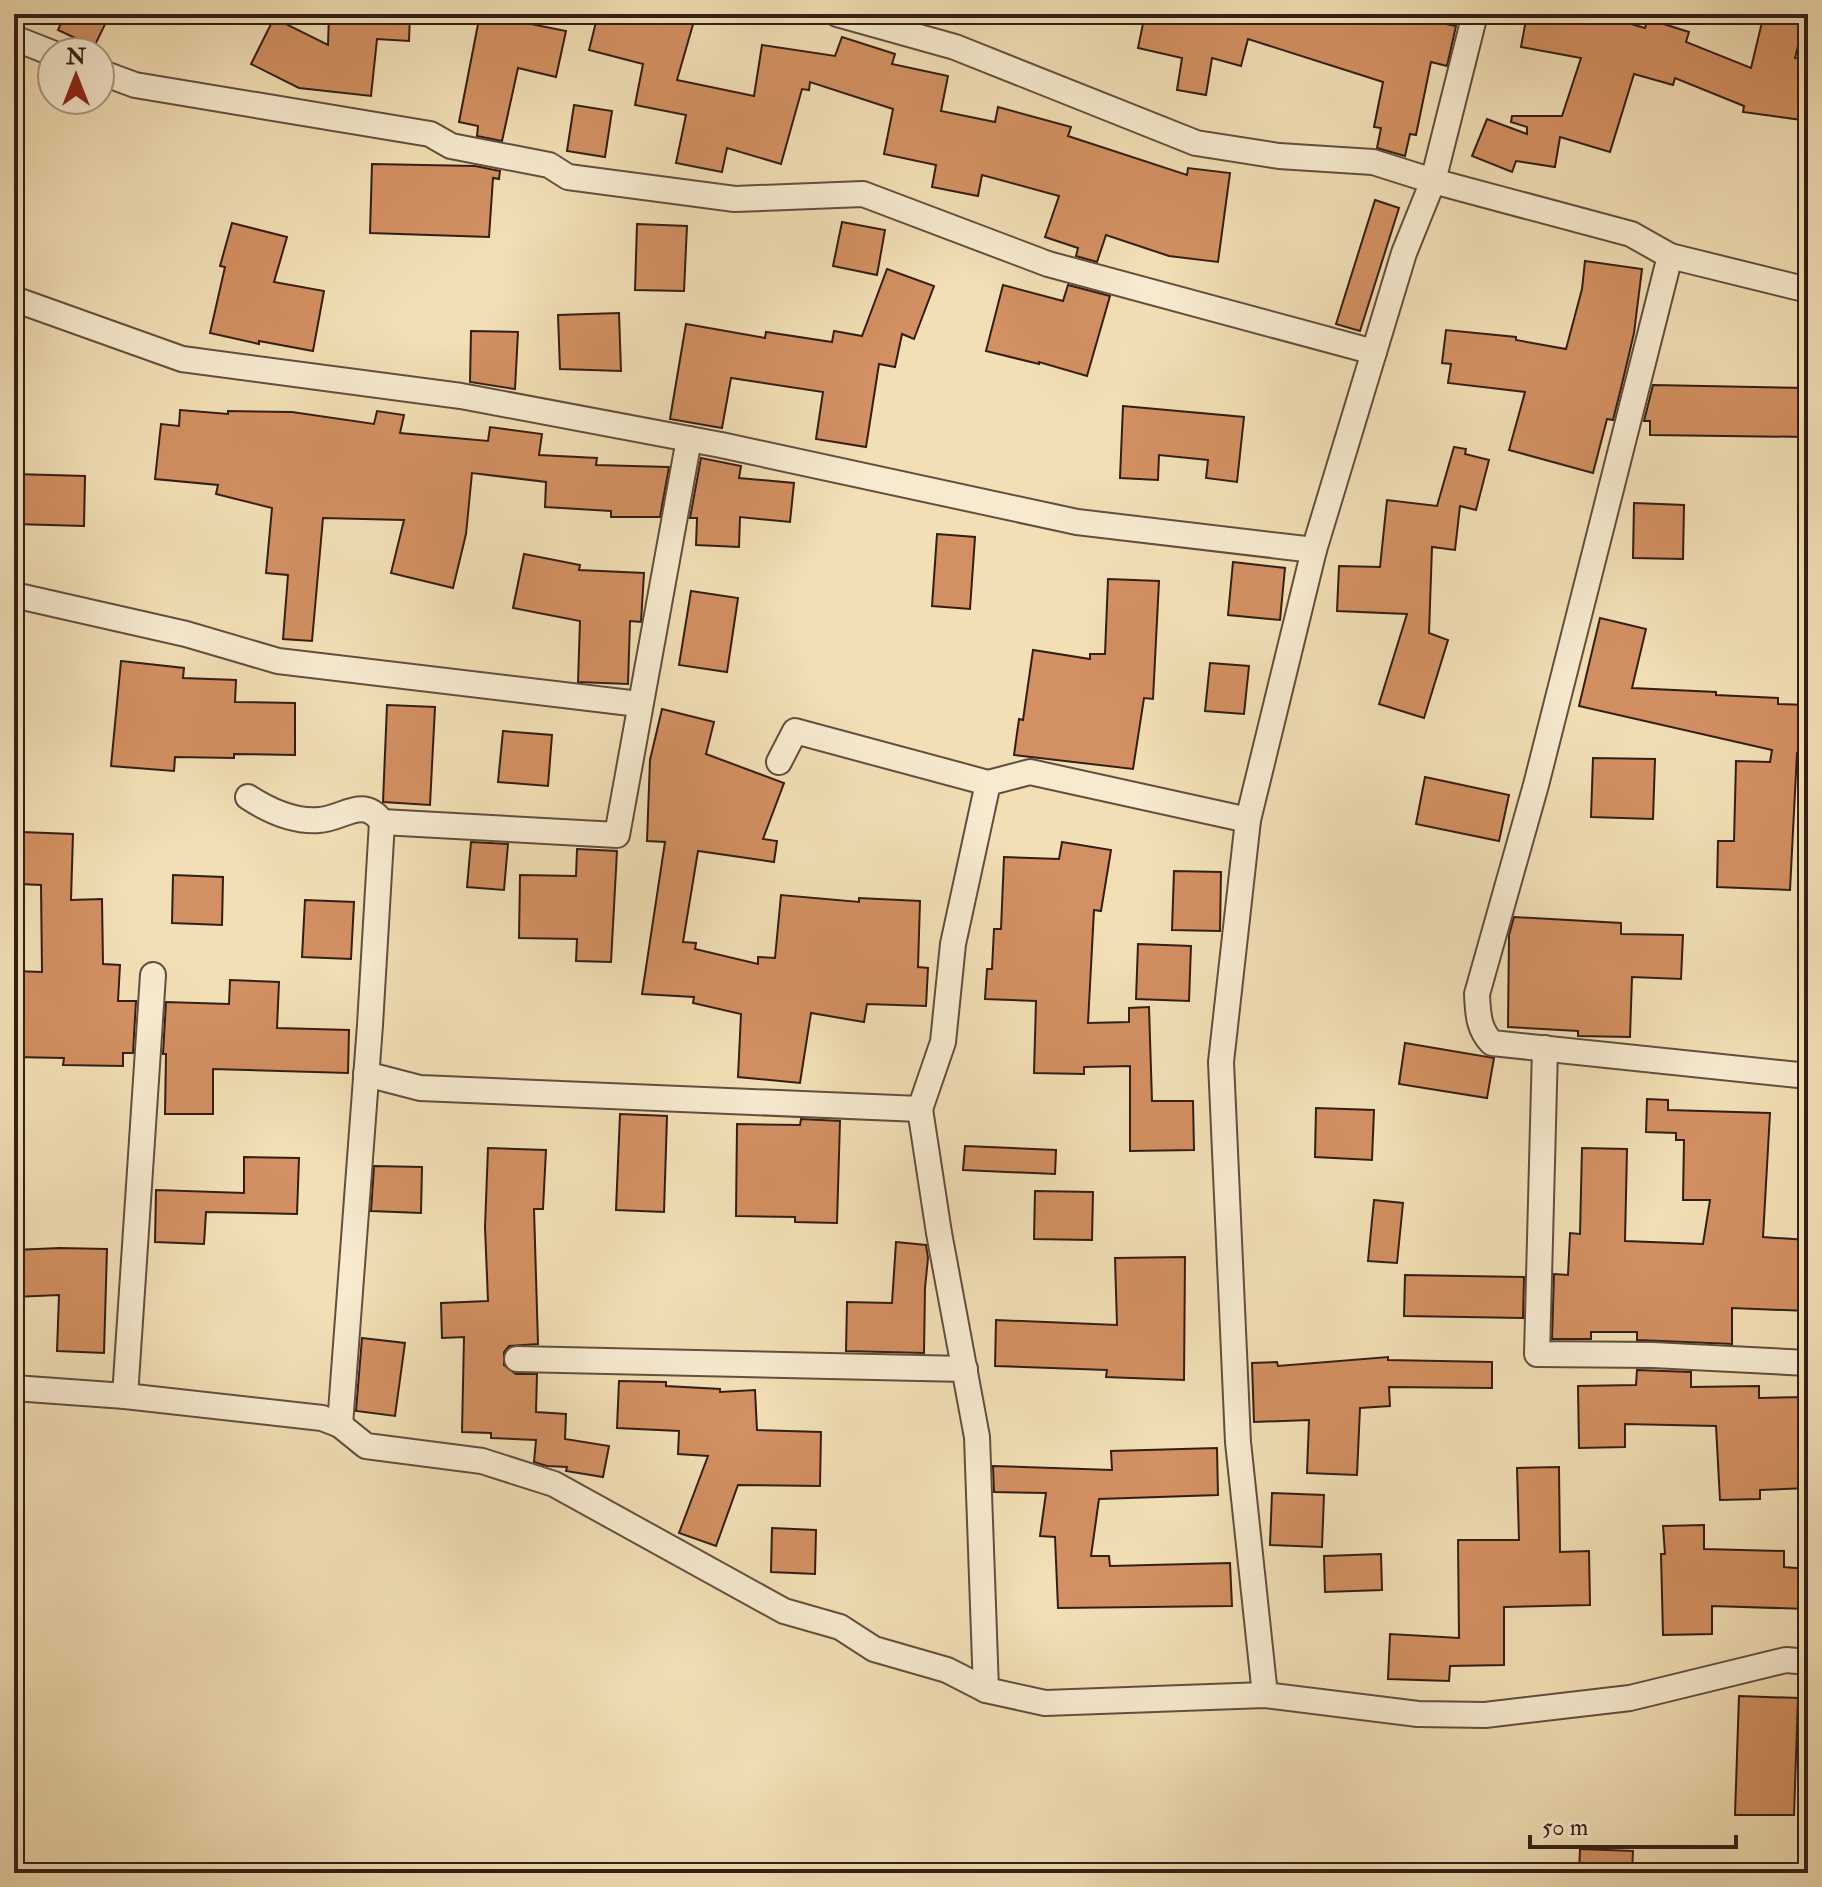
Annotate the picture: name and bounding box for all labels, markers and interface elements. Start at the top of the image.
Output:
north arrow [36,36,116,116]
text: N [65,43,86,71]
scale bar [1530,1799,1736,1849]
text: 50 m [1542,1812,1589,1843]

